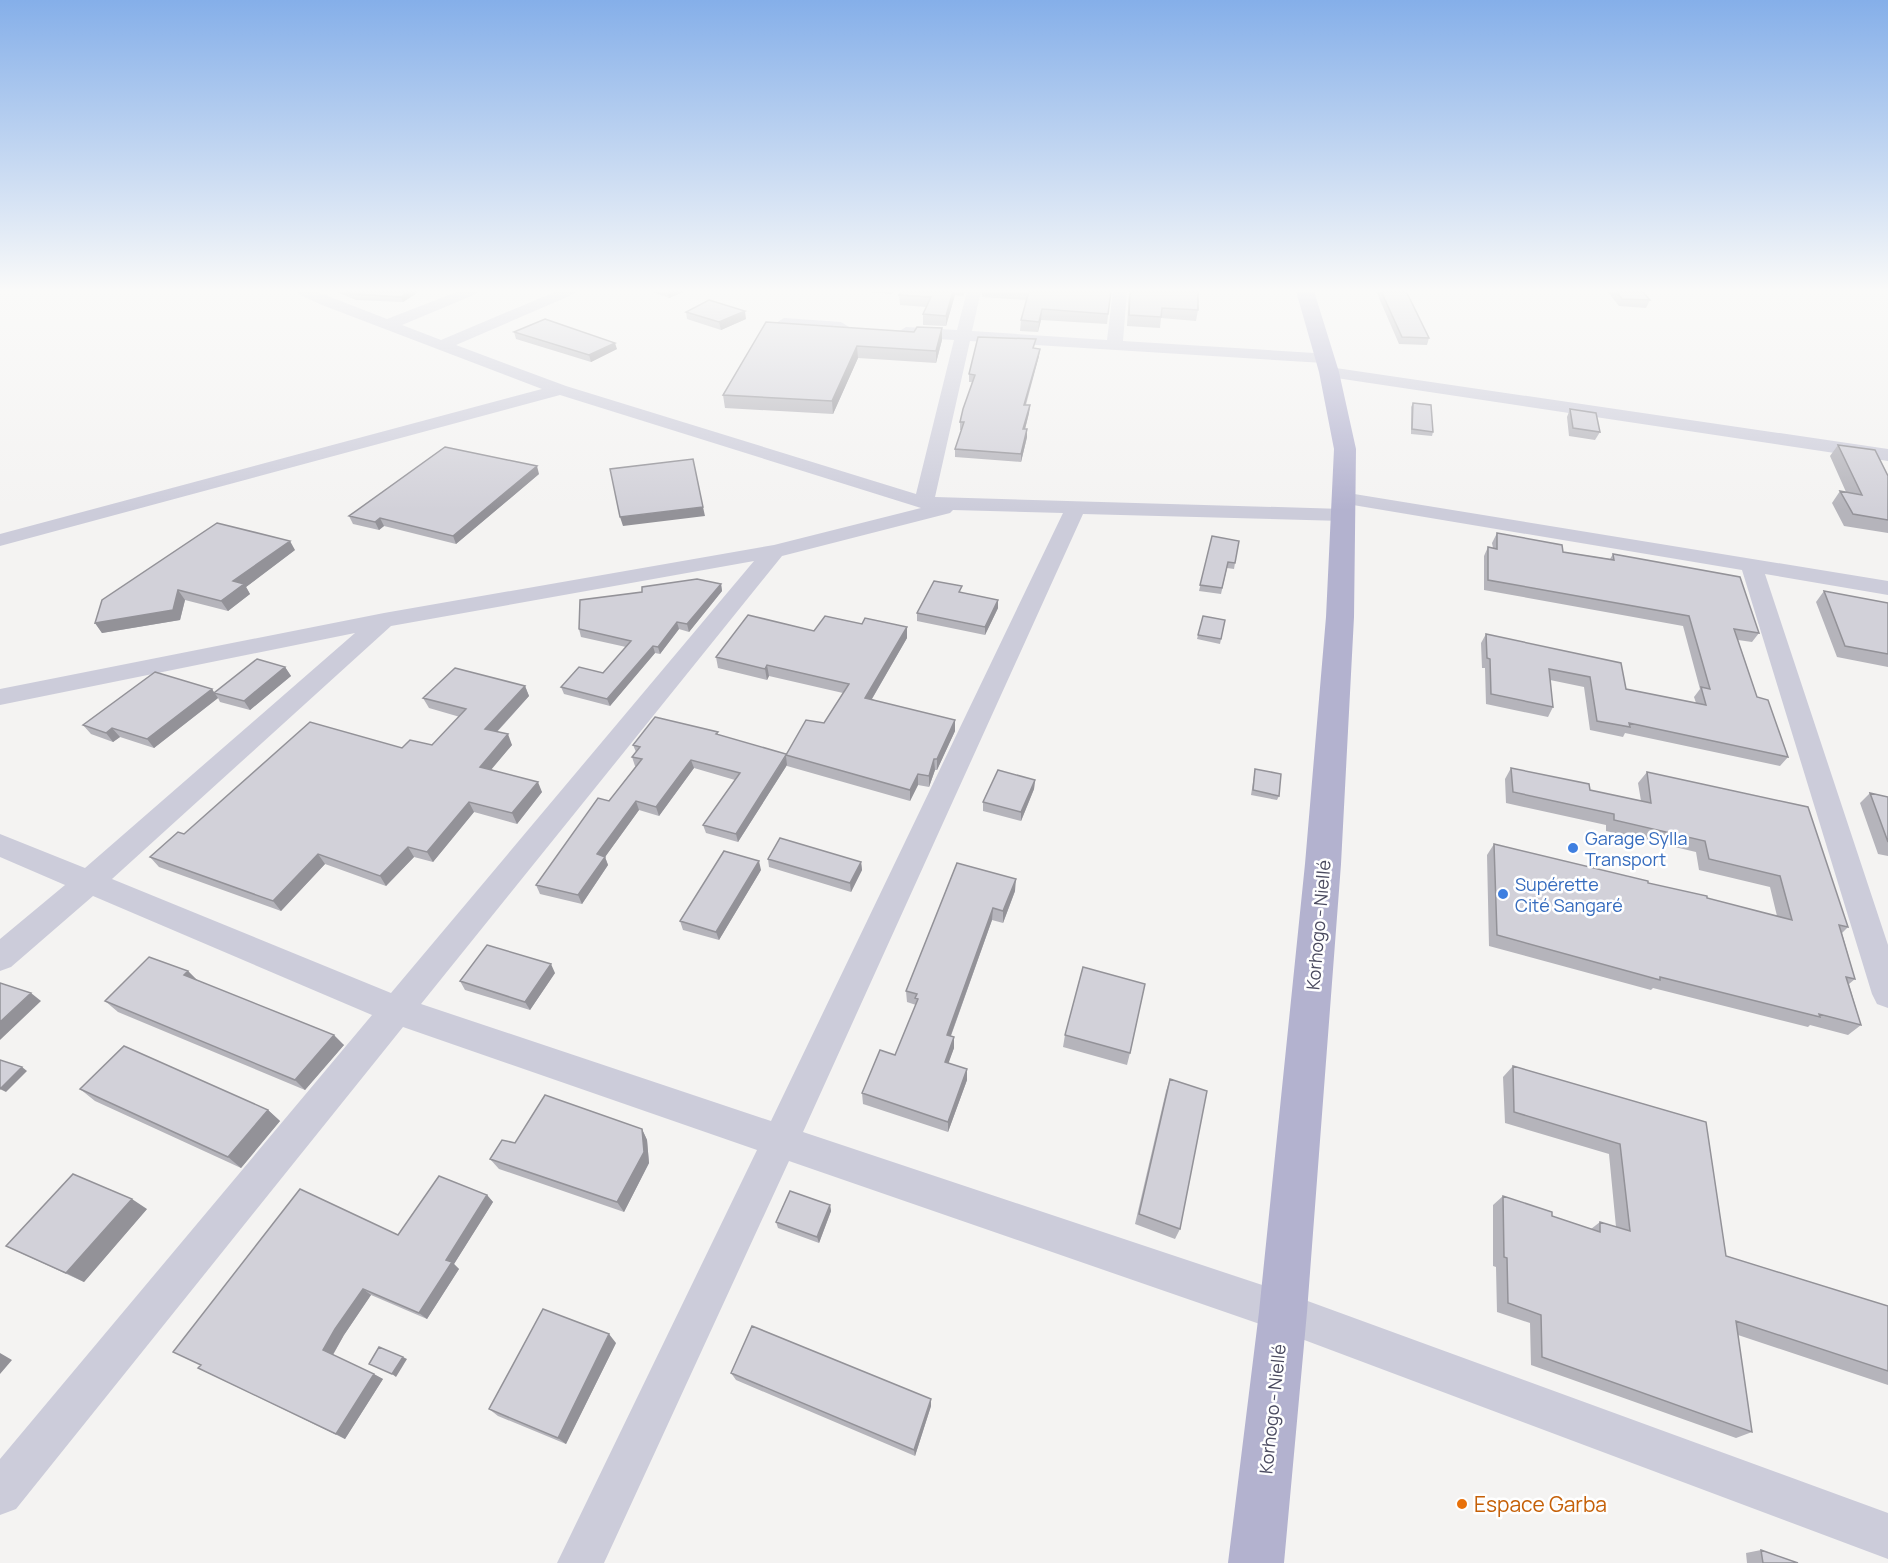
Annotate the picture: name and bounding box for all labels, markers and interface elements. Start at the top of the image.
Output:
place label: Garage Sylla Transport [1585,826,1687,871]
marker: Garage Sylla Transport [1566,841,1580,855]
street label: Korhogo - Niellé [1300,859,1336,991]
place label: Supérette Cité Sangaré [1515,872,1623,917]
marker: Supérette Cité Sangaré [1496,887,1510,901]
street label: Korhogo - Niellé [1253,1343,1291,1475]
place label: Espace Garba [1474,1490,1607,1518]
marker: Espace Garba [1455,1497,1469,1511]

